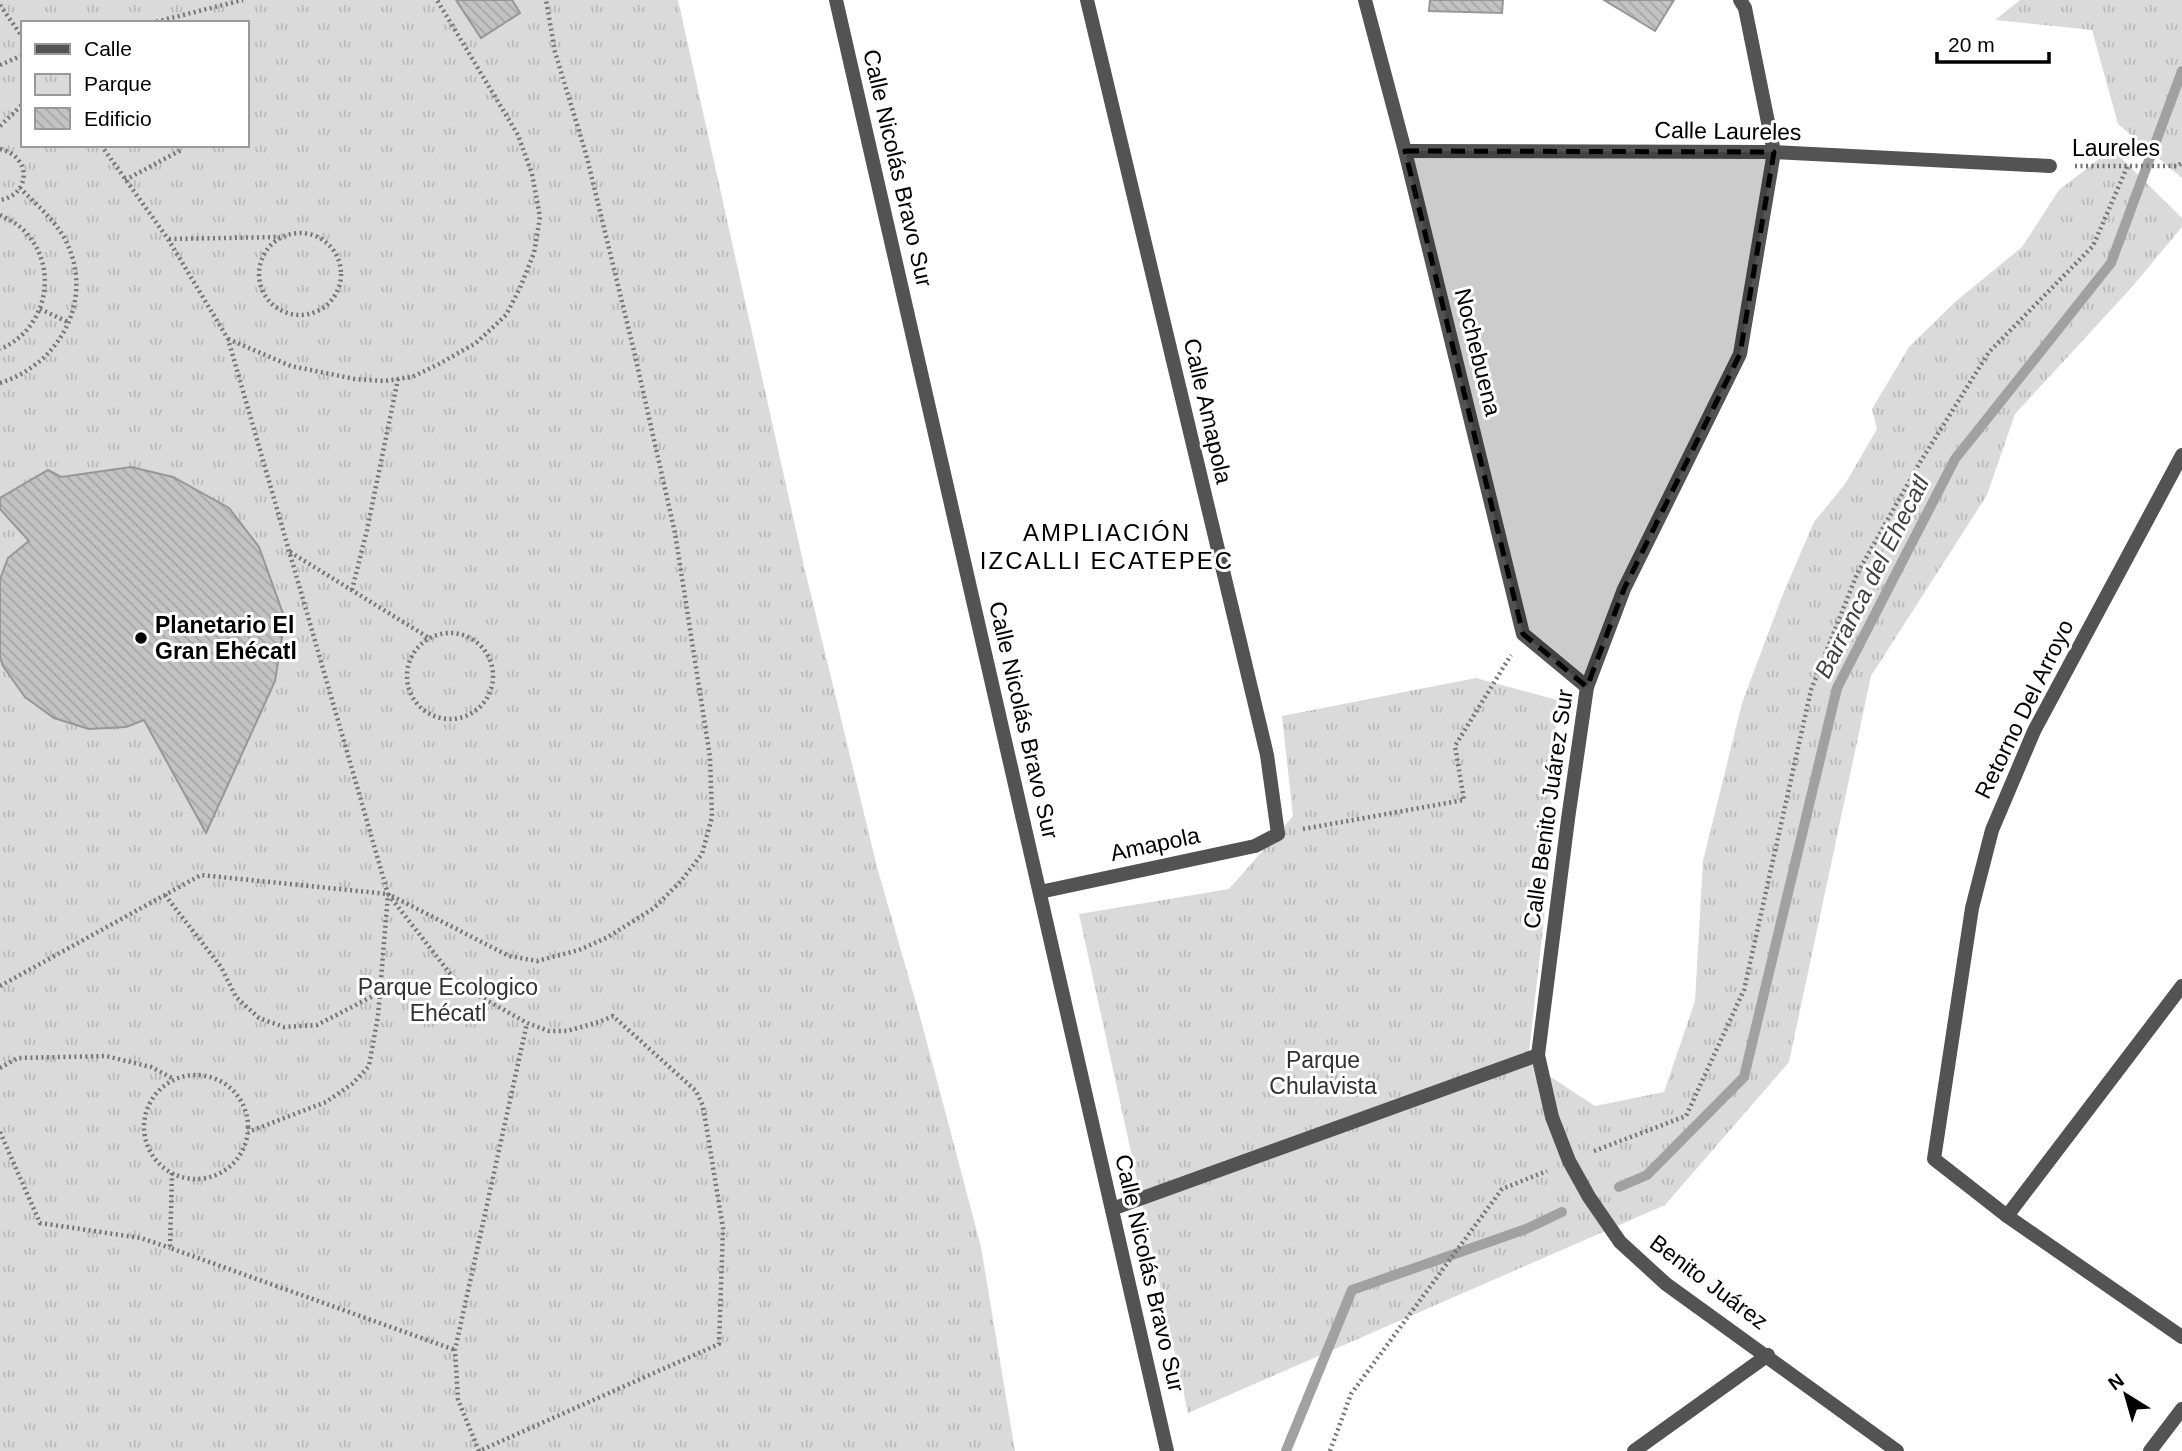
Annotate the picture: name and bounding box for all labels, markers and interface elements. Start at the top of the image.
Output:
legend [21,21,248,147]
scale bar [1937,21,2049,65]
text: 20 m [1948,33,1995,56]
text: Calle [84,37,132,60]
street label: Calle Nicolás Bravo Sur [858,47,938,290]
text: Parque [84,72,152,95]
text: Edificio [84,107,152,130]
street label: Calle Laureles [1654,117,1802,145]
street label: Laureles [2072,135,2160,161]
street label: Nochebuena [1450,286,1506,419]
street label: Calle Amapola [1179,336,1237,486]
water label: Barranca del Ehecatl [1809,471,1934,682]
district label: AMPLIACIÓN IZCALLI ECATEPEC [980,519,1234,574]
street label: Calle Nicolás Bravo Sur [984,599,1064,842]
place label: Planetario El Gran Ehécatl [155,612,297,664]
street label: Retorno Del Arroyo [1969,615,2079,803]
marker: Planetario El Gran Ehécatl [133,630,149,646]
street label: Calle Benito Juárez Sur [1518,687,1578,930]
street label: Amapola [1108,822,1202,866]
park label: Parque Ecologico Ehécatl [358,974,538,1026]
park label: Parque Chulavista [1269,1047,1377,1099]
street label: Calle Nicolás Bravo Sur [1110,1152,1190,1395]
street label: Benito Juárez [1645,1229,1773,1335]
north arrow [2091,1360,2161,1430]
text: N [2104,1369,2128,1394]

